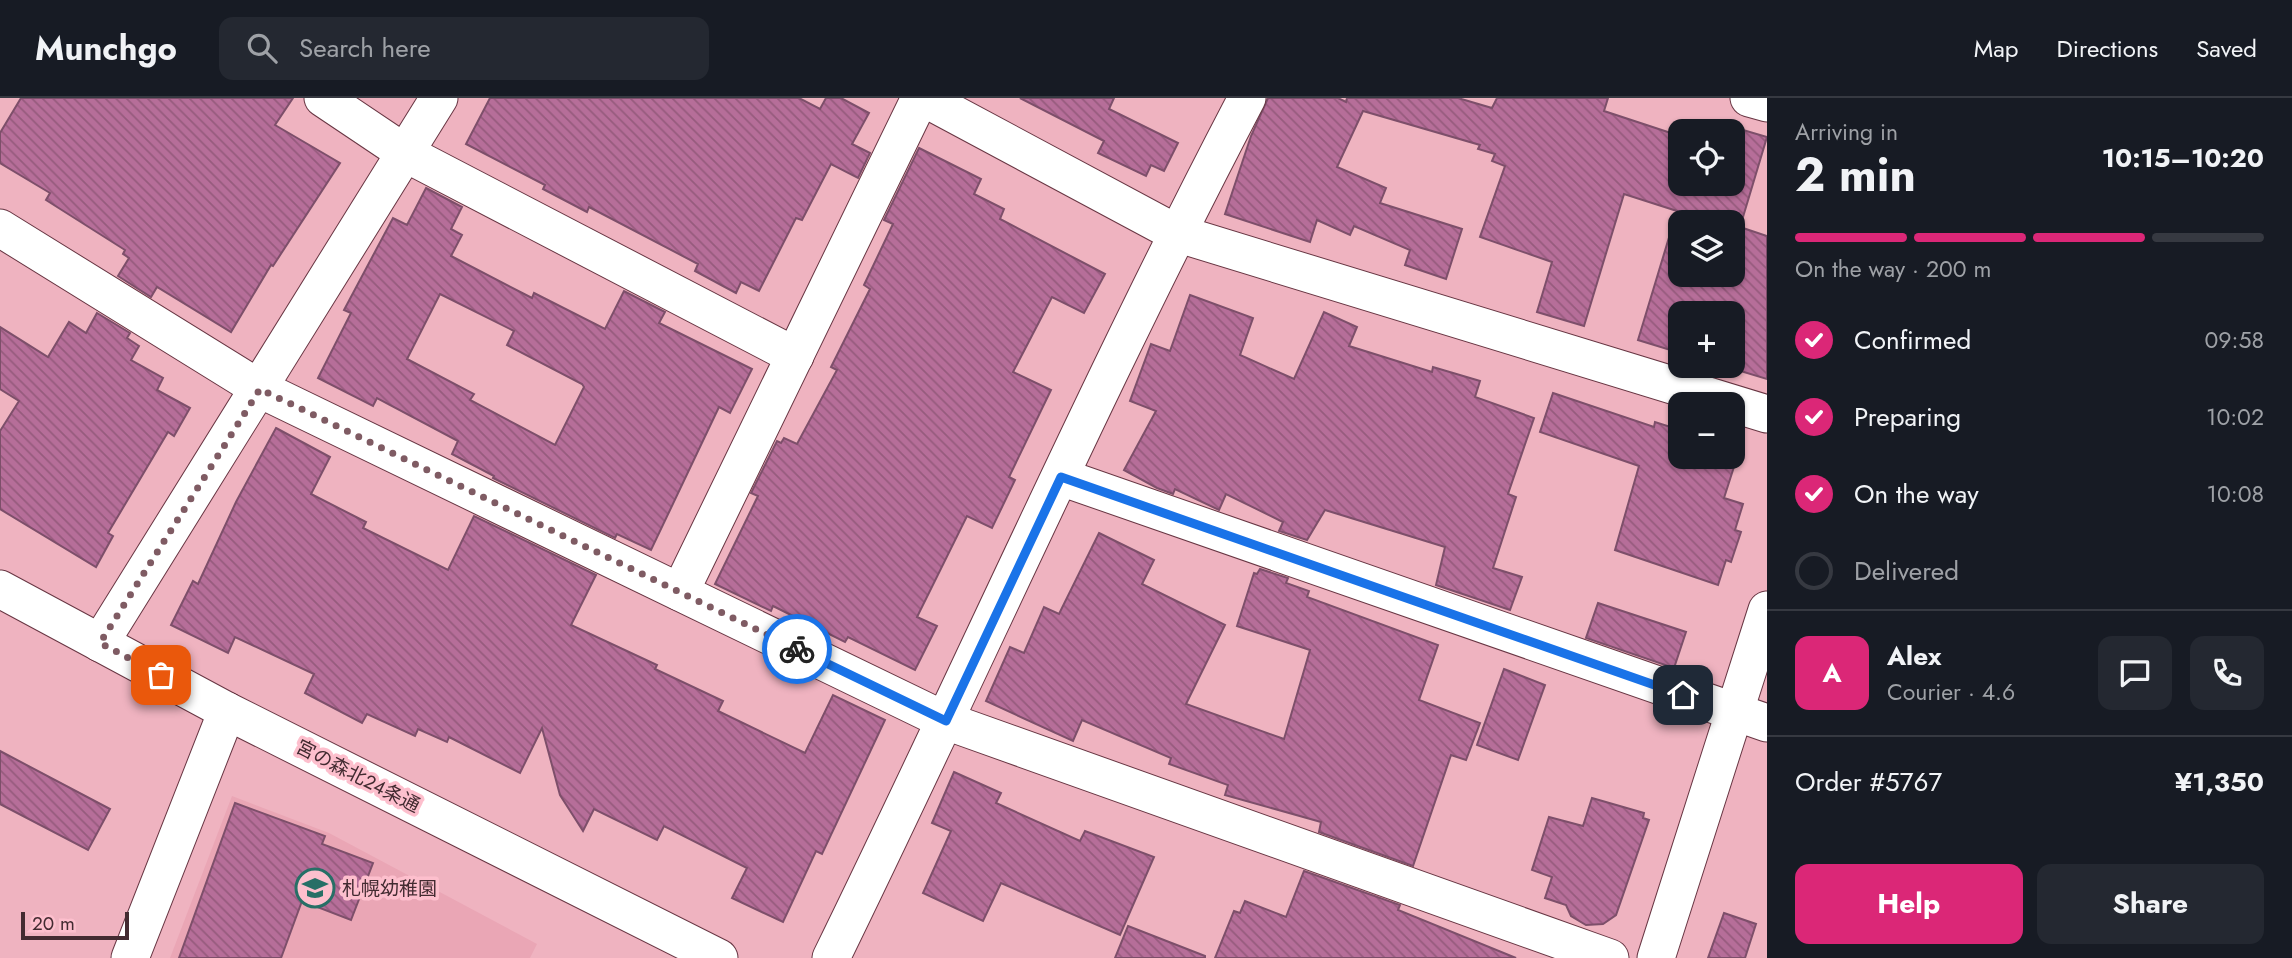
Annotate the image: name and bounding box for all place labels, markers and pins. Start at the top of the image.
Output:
pin [131,645,191,705]
pin [1653,665,1713,725]
school or university icon: 札幌幼稚園 [294,867,336,909]
place label: 札幌幼稚園 [342,875,437,902]

